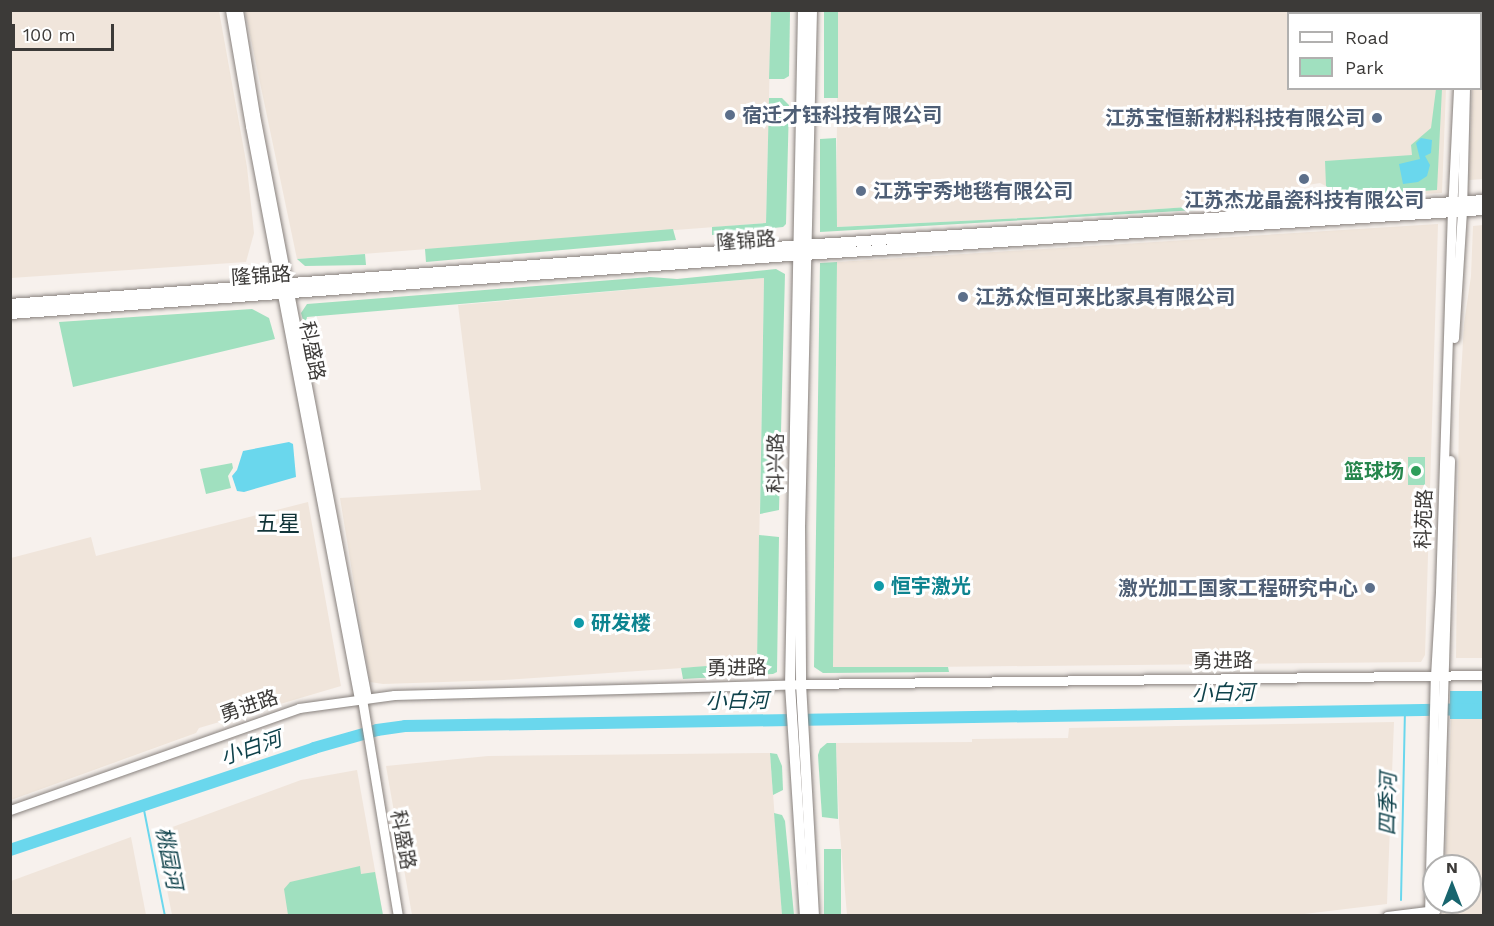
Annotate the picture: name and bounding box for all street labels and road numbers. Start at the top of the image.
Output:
street label: 隆锦路 [715,227,777,255]
street label: 隆锦路 [230,262,292,290]
street label: 科盛路 [294,319,330,383]
street label: 科兴路 [763,433,789,493]
street label: 科苑路 [1411,489,1437,549]
street label: 勇进路 [1193,648,1253,674]
street label: 勇进路 [707,655,767,681]
street label: 勇进路 [217,685,281,727]
street label: 科盛路 [386,808,420,872]

